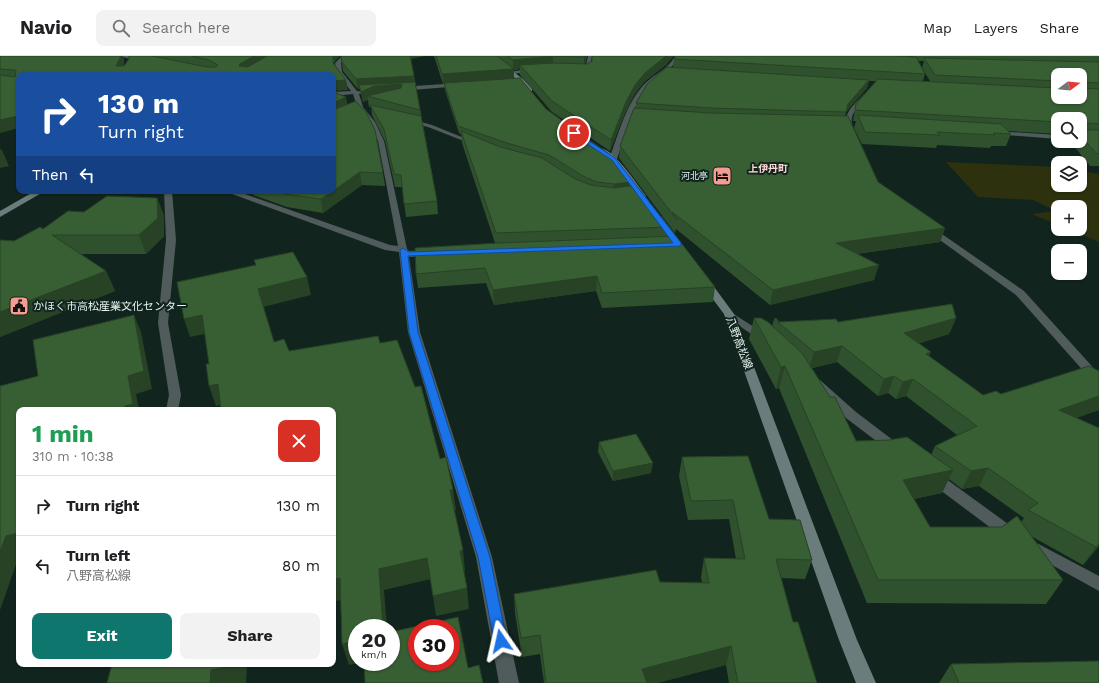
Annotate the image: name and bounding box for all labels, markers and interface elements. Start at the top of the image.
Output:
search box [96,10,376,46]
text: Navio [20,16,72,39]
icon: search [110,17,132,39]
text: Search here [142,19,230,37]
text: Map [923,20,952,36]
text: Layers [974,20,1018,36]
text: Share [1040,20,1079,36]
north arrow [1051,68,1087,104]
map controls [1051,68,1087,280]
text: 130 m [98,87,179,120]
icon: right [32,88,84,140]
button: search [1051,112,1087,148]
pin [557,116,591,150]
text: Turn right [98,121,184,142]
icon: arrive [563,122,585,144]
button: layers [1051,156,1087,192]
district label: 上伊丹町 [748,163,788,174]
icon: left [76,164,98,186]
hotel icon: 河北亭 [711,165,733,187]
text: Then [32,166,68,184]
place label: 河北亭 [681,171,708,181]
button: + [1051,200,1087,236]
button: − [1051,244,1087,280]
public building icon: かほく市高松産業文化センター [8,295,30,317]
place label: かほく市高松産業文化センター [33,300,187,313]
street label: 八野高松線 [723,315,755,371]
text: 1 min [32,420,94,448]
button: close [278,420,320,462]
text: 310 m · 10:38 [32,449,114,464]
icon: right [32,495,54,517]
text: Turn right [66,497,139,515]
text: 130 m [277,497,320,515]
text: Turn left [66,547,130,565]
icon: left [32,555,54,577]
text: 80 m [282,557,320,575]
text: 八野高松線 [66,568,131,583]
button: Exit [32,613,172,659]
button: Share [180,613,320,659]
speed limit sign: 30 [408,619,460,671]
position arrow [480,620,522,662]
text: 20 [362,628,386,652]
text: km/h [361,649,387,660]

